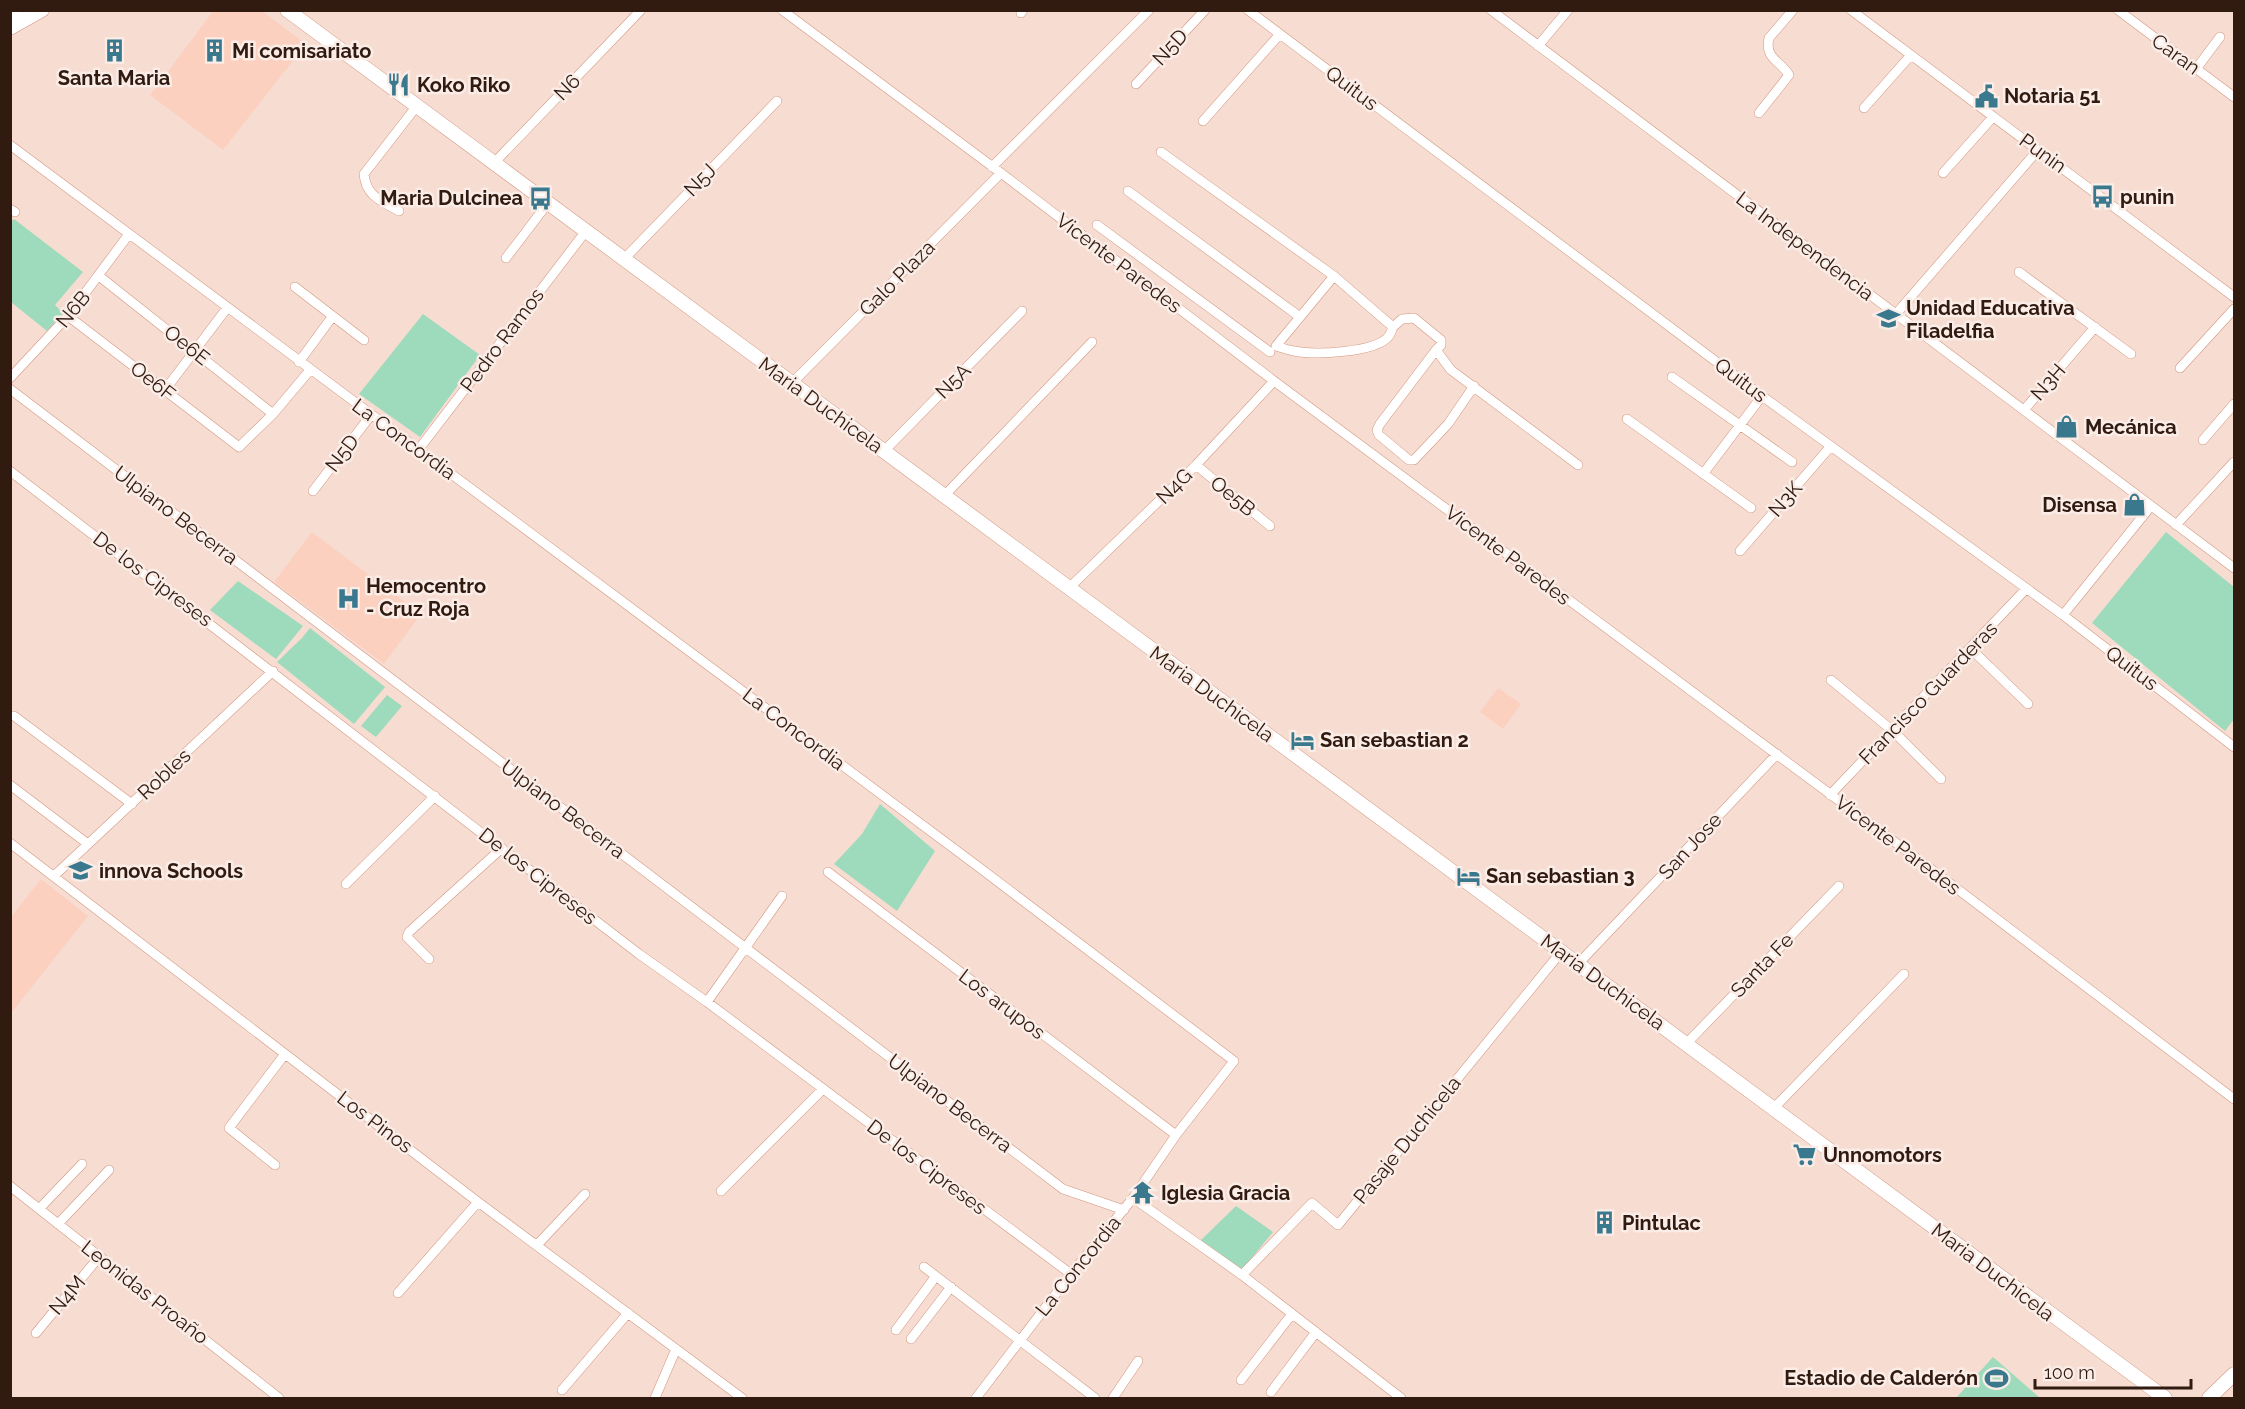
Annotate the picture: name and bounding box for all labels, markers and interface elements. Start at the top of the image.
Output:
street label: N5D [1147,24,1193,70]
street label: Caran [2147,28,2205,80]
building icon: Santa Maria [101,38,127,64]
building icon: Mi comisariato [201,38,227,64]
place label: Mi comisariato [232,39,371,63]
street label: Quitus [1321,61,1383,115]
place label: Santa Maria [58,66,170,90]
street label: N6 [549,69,585,105]
restaurant icon: Koko Riko [386,72,412,98]
place label: Koko Riko [417,73,510,97]
public building icon: Notaria 51 [1973,83,1999,109]
place label: Notaria 51 [2004,84,2100,108]
street label: Punin [2015,128,2071,178]
street label: N5J [679,159,721,201]
bus stop icon: punin [2089,184,2115,210]
bus stop icon: Maria Dulcinea [528,185,554,211]
place label: punin [2120,185,2174,209]
place label: Maria Dulcinea [380,186,523,210]
street label: La Independencia [1731,186,1879,306]
street label: Vicente Paredes [1051,208,1187,318]
street label: Galo Plaza [854,235,940,321]
street label: Pedro Ramos [455,283,549,397]
street label: N6B [51,286,95,332]
place label: Unidad Educativa Filadelfia [1906,296,2075,343]
school or university icon: Unidad Educativa Filadelfia [1875,306,1901,332]
street label: Oe6E [160,320,214,370]
street label: Maria Duchicela [754,352,888,458]
street label: Quitus [1710,353,1772,407]
street label: Oe6F [126,356,180,406]
street label: N5A [930,358,976,404]
street label: N3H [2026,359,2070,405]
street label: La Concordia [348,393,460,485]
shop icon: Mecánica [2054,414,2080,440]
place label: Mecánica [2085,415,2177,439]
street label: N5D [320,430,364,476]
street label: Ulpiano Becerra [109,461,243,569]
street label: N4G [1151,463,1197,509]
street label: Oe5B [1206,471,1260,521]
street label: N3K [1763,476,1807,522]
shop icon: Disensa [2122,492,2148,518]
place label: Disensa [2042,493,2117,517]
street label: Vicente Paredes [1440,500,1576,610]
street label: De los Cipreses [89,526,217,632]
place label: Hemocentro - Cruz Roja [366,574,486,621]
hospital icon: Hemocentro - Cruz Roja [335,585,361,611]
street label: Francisco Guarderas [1854,617,2002,769]
street label: Maria Duchicela [1145,641,1279,747]
street label: Quitus [2101,641,2163,695]
street label: La Concordia [738,683,850,775]
hotel icon: San sebastian 2 [1289,727,1315,753]
place label: San sebastian 2 [1320,728,1469,752]
street label: Robles [132,743,196,805]
street label: Ulpiano Becerra [496,755,630,863]
street label: Vicente Paredes [1830,790,1966,900]
street label: San Jose [1653,808,1727,884]
street label: De los Cipreses [474,822,602,930]
school or university icon: innova Schools [68,858,94,884]
place label: innova Schools [99,859,243,883]
hotel icon: San sebastian 3 [1455,863,1481,889]
place label: San sebastian 3 [1486,864,1635,888]
street label: Santa Fe [1726,928,1799,1002]
street label: Maria Duchicela [1536,929,1670,1035]
street label: Los arupos [954,964,1050,1044]
street label: Ulpiano Becerra [883,1049,1017,1157]
street label: Pasaje Duchicela [1348,1071,1466,1209]
street label: Los Pinos [333,1086,417,1158]
street label: De los Cipreses [863,1114,991,1220]
supermarket icon: Unnomotors [1792,1142,1818,1168]
place label: Unnomotors [1823,1143,1942,1167]
temple icon: Iglesia Gracia [1130,1180,1156,1206]
place label: Iglesia Gracia [1161,1181,1290,1205]
building icon: Pintulac [1591,1210,1617,1236]
street label: La Concordia [1030,1211,1126,1321]
place label: Pintulac [1622,1211,1701,1235]
street label: Maria Duchicela [1927,1218,2059,1326]
street label: Leonidas Proaño [77,1235,213,1349]
street label: N4M [44,1270,90,1320]
scale bar [2035,1352,2191,1390]
text: 100 m [2044,1362,2095,1383]
sports icon: Estadio de Calderón [1983,1365,2009,1391]
place label: Estadio de Calderón [1784,1366,1978,1390]

